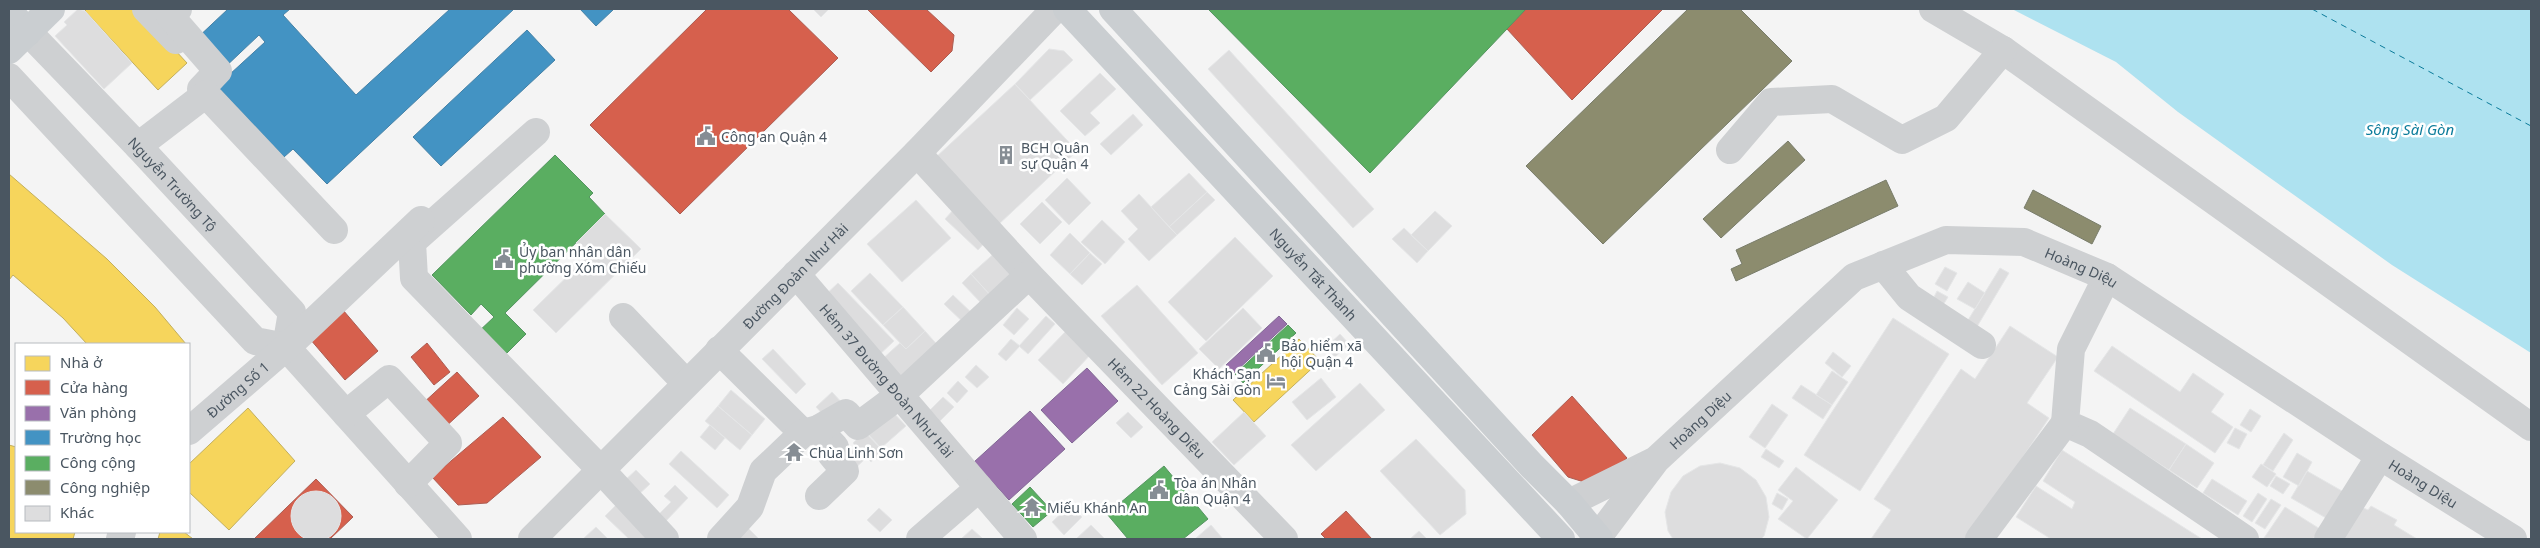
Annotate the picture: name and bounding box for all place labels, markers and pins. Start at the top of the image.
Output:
public building icon: Công an Quận 4 [695,125,717,147]
place label: Công an Quận 4 [721,127,827,146]
place label: BCH Quân sự Quận 4 [1021,138,1089,173]
building icon: BCH Quân sự Quận 4 [995,144,1017,166]
place label: Ủy ban nhân dân phường Xóm Chiếu [519,242,646,277]
public building icon: Ủy ban nhân dân phường Xóm Chiếu [493,248,515,270]
place label: Bảo hiểm xã hội Quận 4 [1281,336,1362,371]
public building icon: Bảo hiểm xã hội Quận 4 [1255,342,1277,364]
place label: Khách Sạn Cảng Sài Gòn [1173,364,1261,399]
hotel icon: Khách Sạn Cảng Sài Gòn [1265,370,1287,392]
temple icon: Chùa Linh Sơn [783,441,805,463]
place label: Chùa Linh Sơn [809,443,904,462]
place label: Tòa án Nhân dân Quận 4 [1174,473,1257,508]
public building icon: Tòa án Nhân dân Quận 4 [1148,479,1170,501]
temple icon: Miếu Khánh An [1021,496,1043,518]
place label: Miếu Khánh An [1047,498,1147,517]

